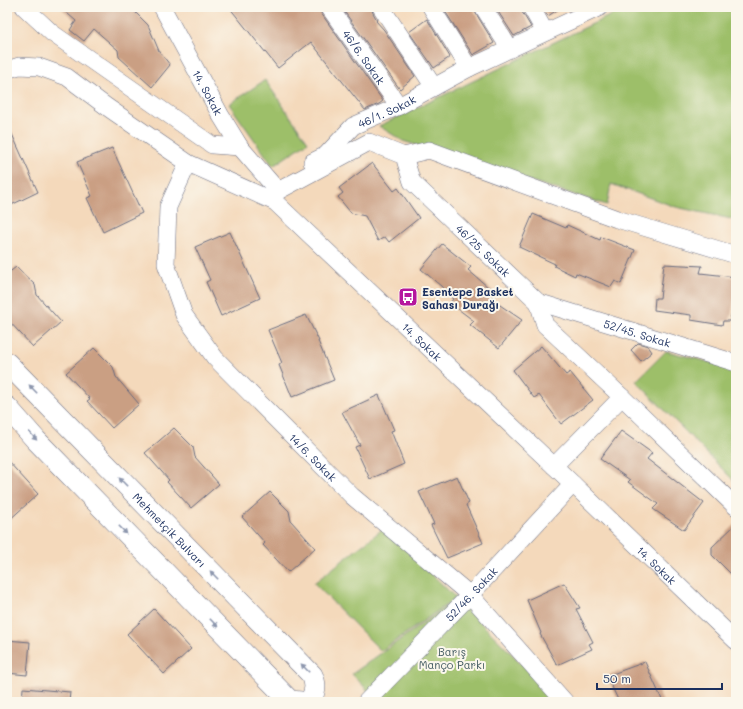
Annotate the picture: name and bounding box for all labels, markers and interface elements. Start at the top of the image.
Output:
street label: 46/6. Sokak [340,26,389,87]
street label: 14. Sokak [190,67,227,118]
street label: 46/1. Sokak [355,91,418,131]
street label: 46/25. Sokak [453,221,514,280]
place label: Esentepe Basket Sahası Durağı [422,284,514,312]
bus stop icon: Esentepe Basket Sahası Durağı [397,286,419,308]
street label: 52/45. Sokak [602,315,673,350]
street label: 14. Sokak [399,319,446,364]
one-way arrow [28,384,37,394]
street label: 14/6. Sokak [286,430,341,484]
one-way arrow [28,431,38,441]
one-way arrow [119,477,128,487]
street label: Mehmetçik Bulvarı [130,489,210,570]
one-way arrow [118,525,128,535]
street label: 14. Sokak [634,542,680,587]
street label: 52/46. Sokak [442,563,500,624]
one-way arrow [209,570,219,580]
one-way arrow [209,618,219,628]
park label: Barış Manço Parkı [419,644,485,672]
one-way arrow [300,663,310,673]
scale bar [597,665,722,691]
text: 50 m [603,670,631,686]

